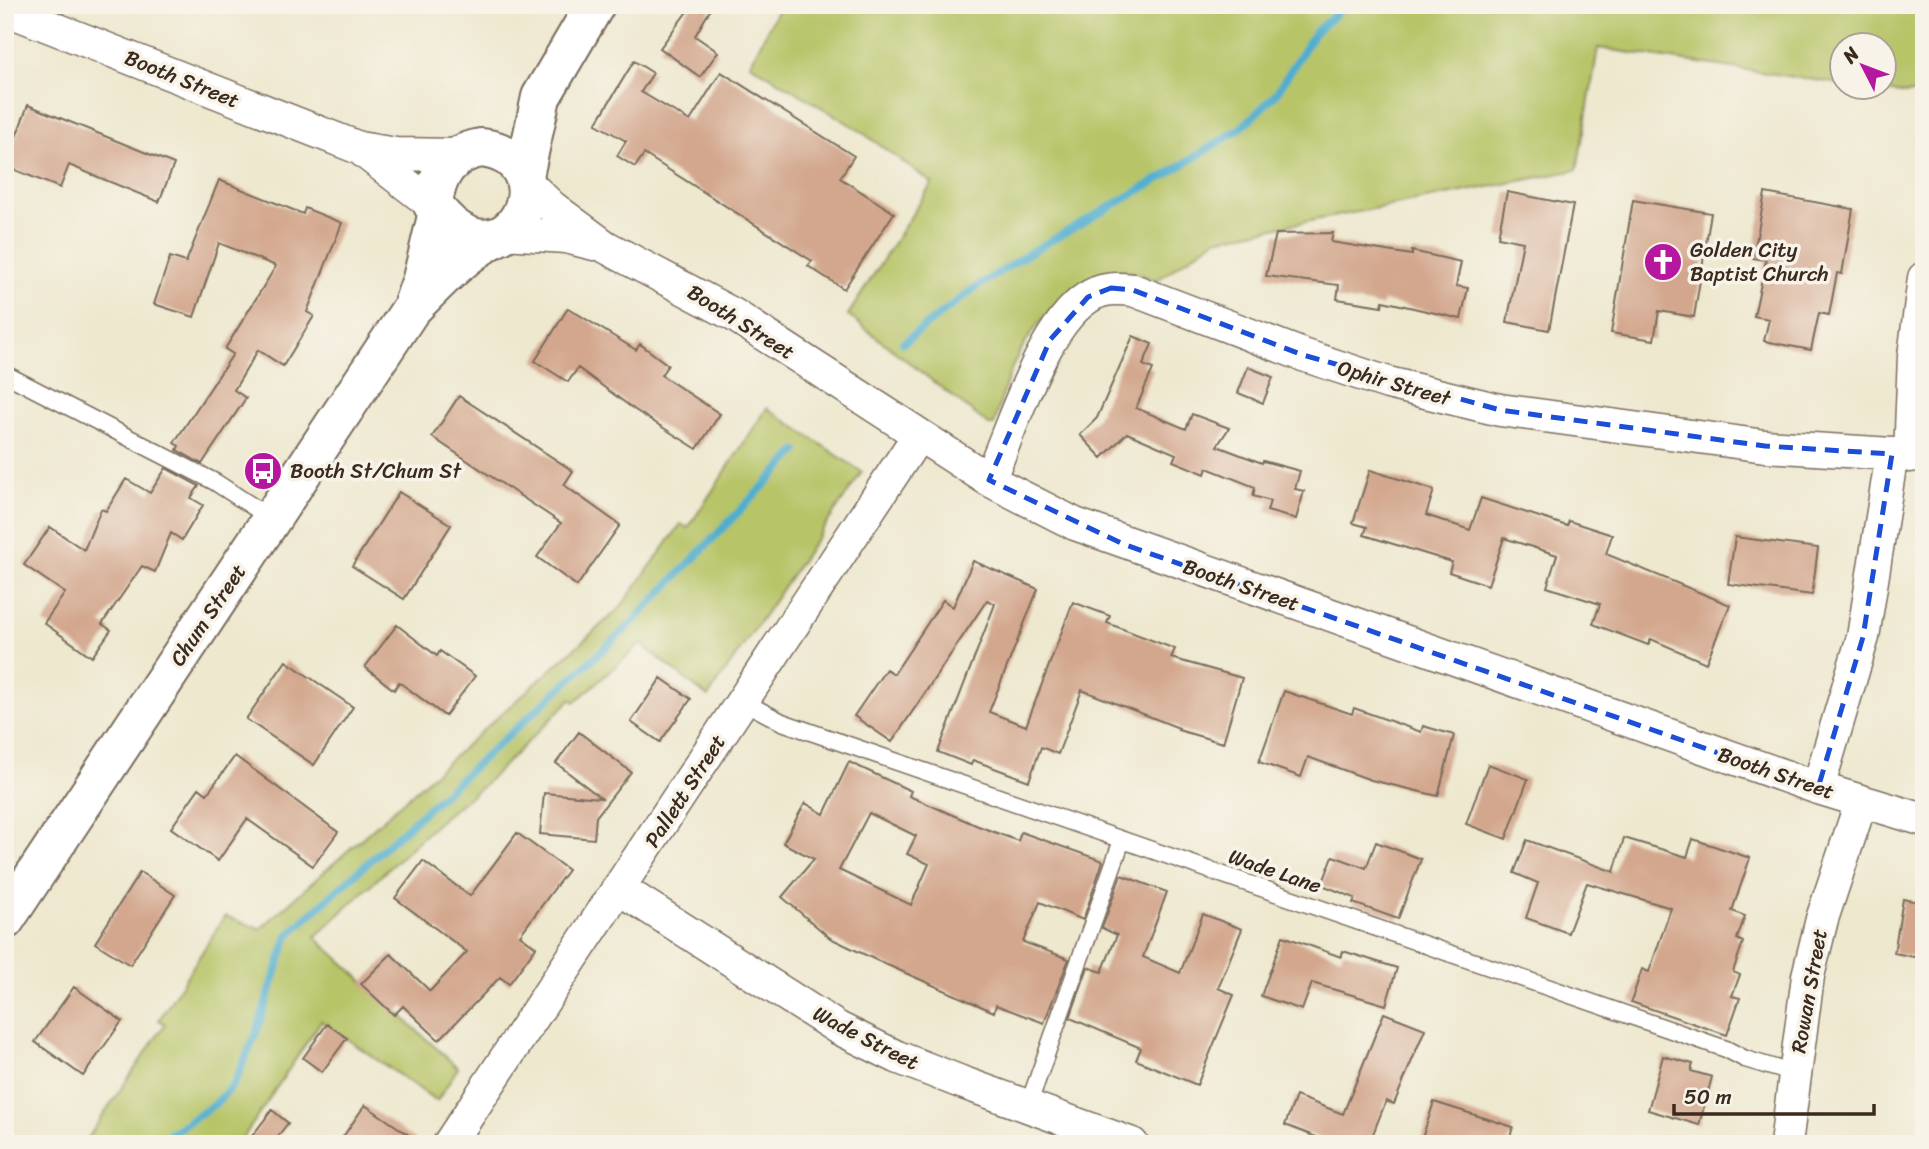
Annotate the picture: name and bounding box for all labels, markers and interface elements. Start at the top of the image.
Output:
north arrow [1828,32,1898,102]
text: N [1833,38,1868,72]
street label: Booth Street [119,39,245,119]
place label: Golden City Baptist Church [1690,231,1829,293]
church icon: Golden City Baptist Church [1642,241,1684,283]
street label: Booth Street [680,274,802,370]
street label: Ophir Street [1333,349,1456,418]
bus stop icon: Booth St/Chum St [242,450,284,492]
place label: Booth St/Chum St [290,452,462,490]
street label: Booth Street [1177,547,1305,623]
street label: Chum Street [159,556,257,674]
street label: Pallett Street [634,726,736,856]
street label: Booth Street [1712,735,1840,811]
street label: Wade Lane [1223,837,1327,905]
street label: Rowan Street [1779,926,1839,1056]
street label: Wade Street [806,995,926,1081]
scale bar [1674,1072,1873,1116]
text: 50 m [1684,1078,1732,1116]

